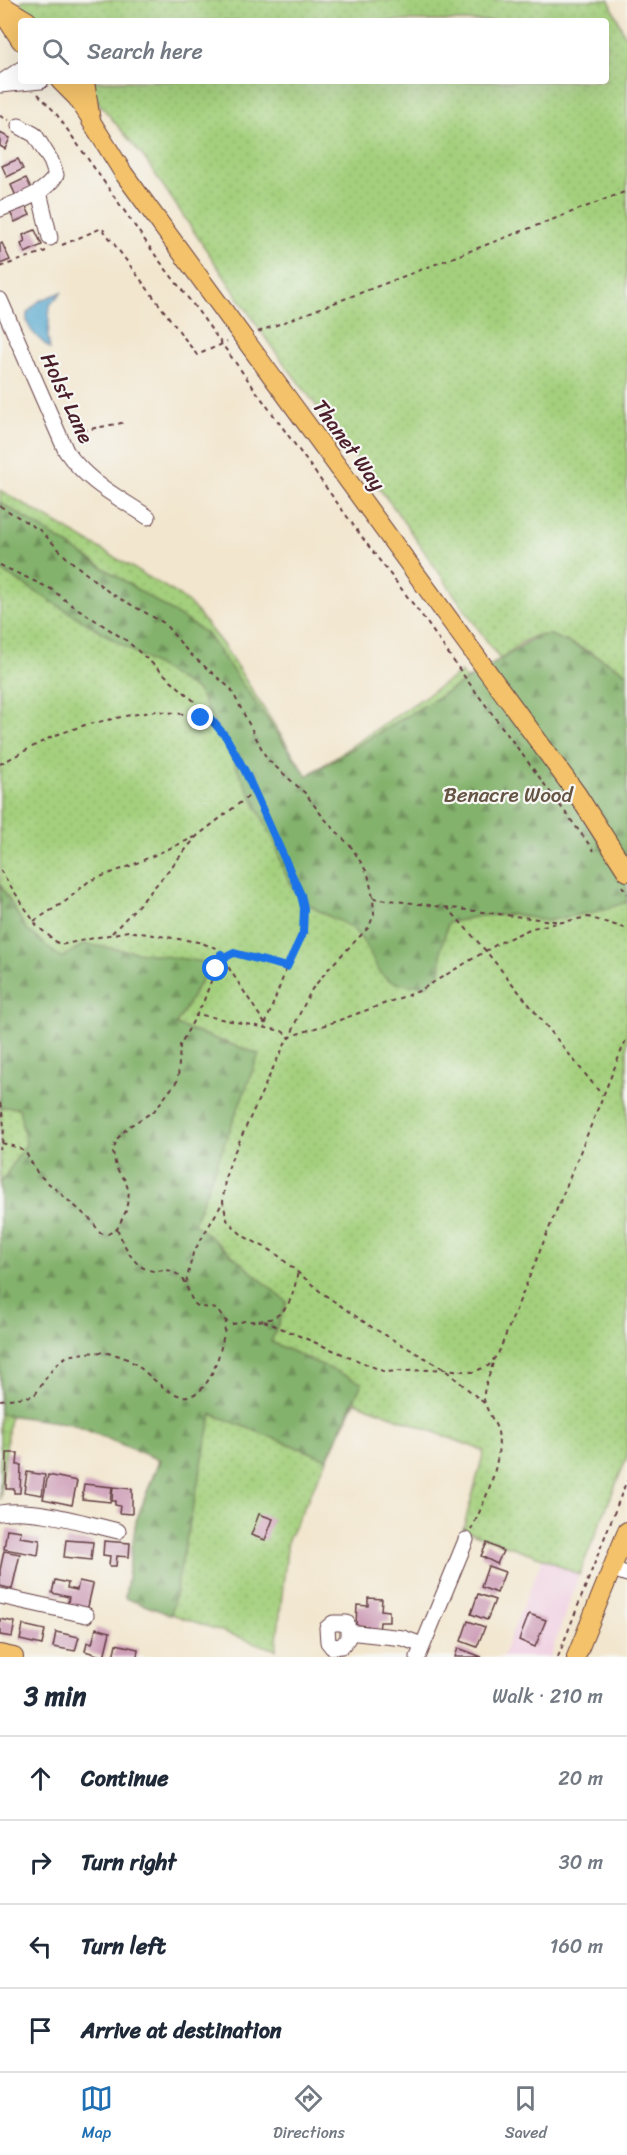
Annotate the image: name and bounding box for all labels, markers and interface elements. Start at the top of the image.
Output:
search box [18,18,609,84]
text: Search here [87,32,203,71]
icon: search [39,35,72,68]
street label: Holst Lane [29,346,105,450]
street label: Thanet Way [302,391,396,499]
route end [187,704,213,730]
park label: Benacre Wood [443,776,575,814]
route start [202,955,228,981]
text: 3 min [24,1673,86,1719]
text: Walk · 210 m [492,1679,603,1714]
text: Continue [81,1759,169,1798]
text: 20 m [558,1761,603,1796]
icon: ahead [24,1762,57,1795]
text: Turn right [81,1843,176,1882]
text: 30 m [559,1845,603,1880]
icon: right [24,1846,57,1879]
text: Turn left [81,1927,166,1966]
text: 160 m [550,1929,603,1964]
icon: left [24,1930,57,1963]
text: Arrive at destination [81,2011,282,2050]
icon: arrive [24,2014,57,2047]
tab: Map [80,2082,113,2147]
tab: Directions [273,2082,345,2147]
tab: Saved [505,2082,547,2147]

